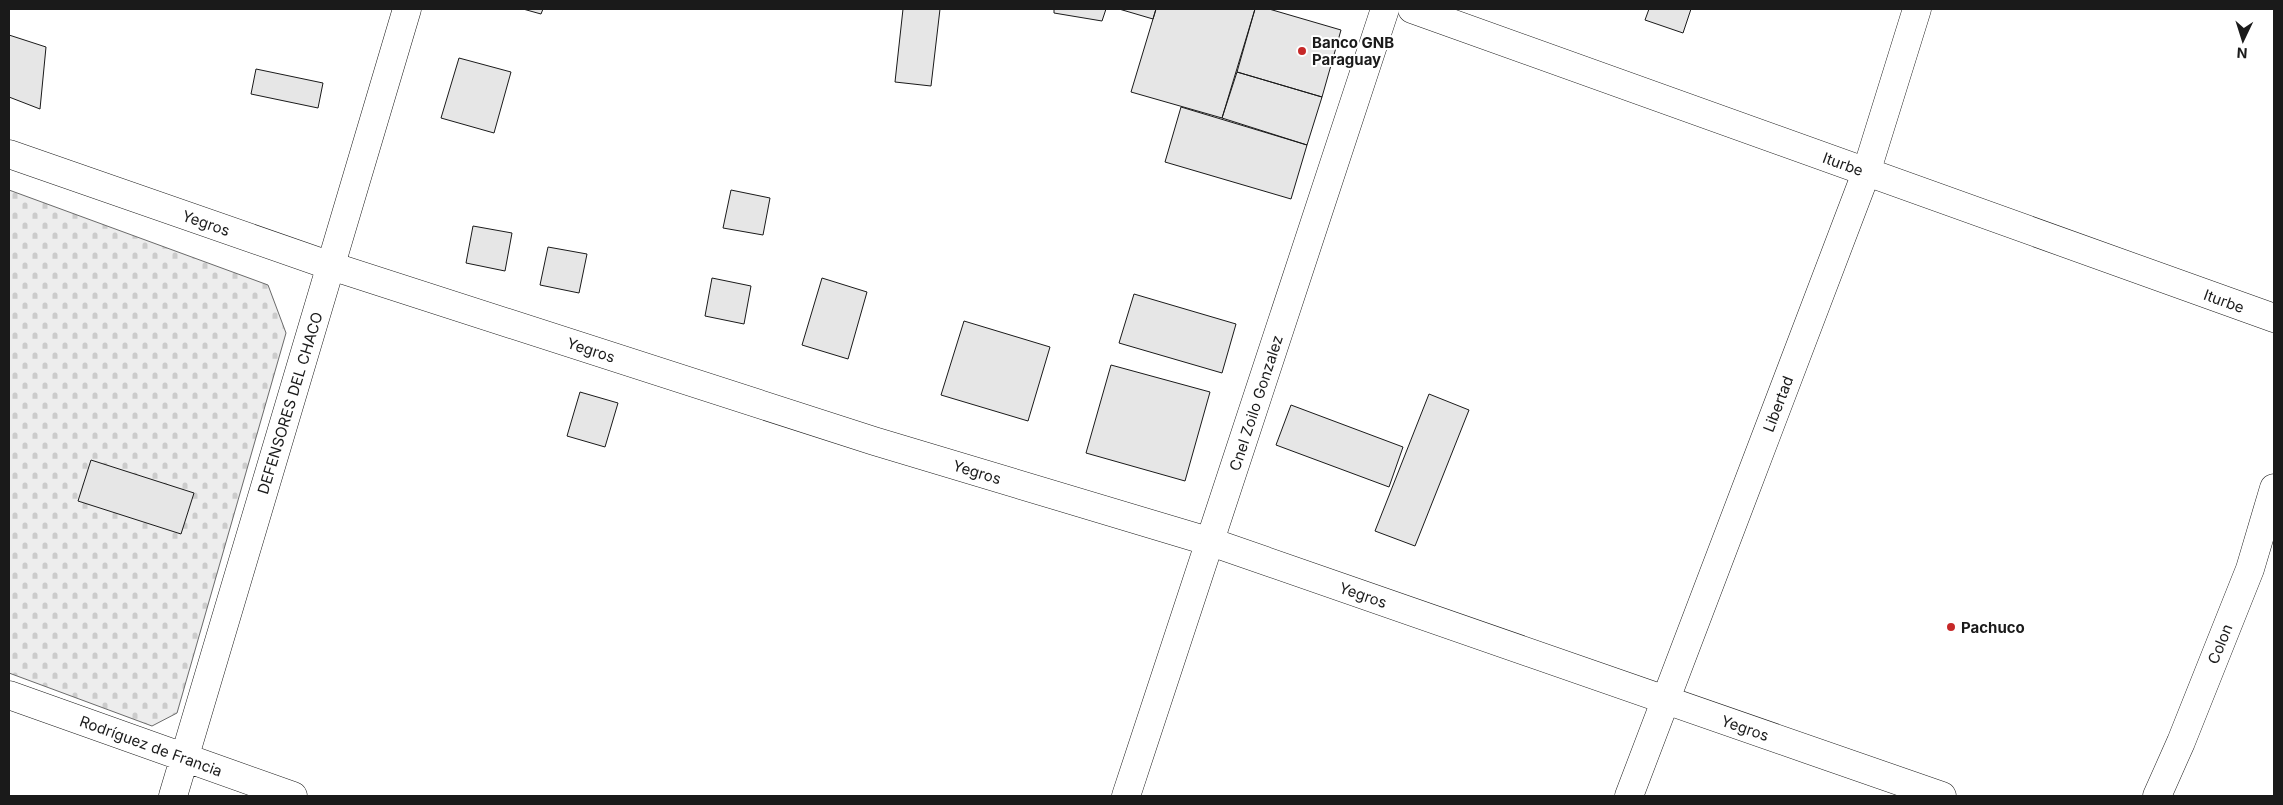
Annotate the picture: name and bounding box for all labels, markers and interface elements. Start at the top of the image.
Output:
north arrow [2218,15,2268,65]
place label: Banco GNB Paraguay [1312,33,1394,69]
marker: Banco GNB Paraguay [1296,45,1308,57]
text: N [2236,45,2248,62]
street label: Iturbe [1820,148,1866,180]
street label: Yegros [180,206,232,240]
street label: Iturbe [2201,285,2247,317]
street label: DEFENSORES DEL CHACO [253,310,327,496]
street label: Yegros [565,333,617,367]
street label: Cnel Zoilo Gonzalez [1225,333,1287,473]
street label: Libertad [1759,373,1797,435]
street label: Yegros [951,456,1003,488]
street label: Yegros [1337,578,1389,612]
place label: Pachuco [1961,618,2025,637]
marker: Pachuco [1945,621,1957,633]
street label: Colon [2203,621,2237,667]
street label: Rodríguez de Francia [77,711,225,781]
street label: Yegros [1719,711,1771,745]

